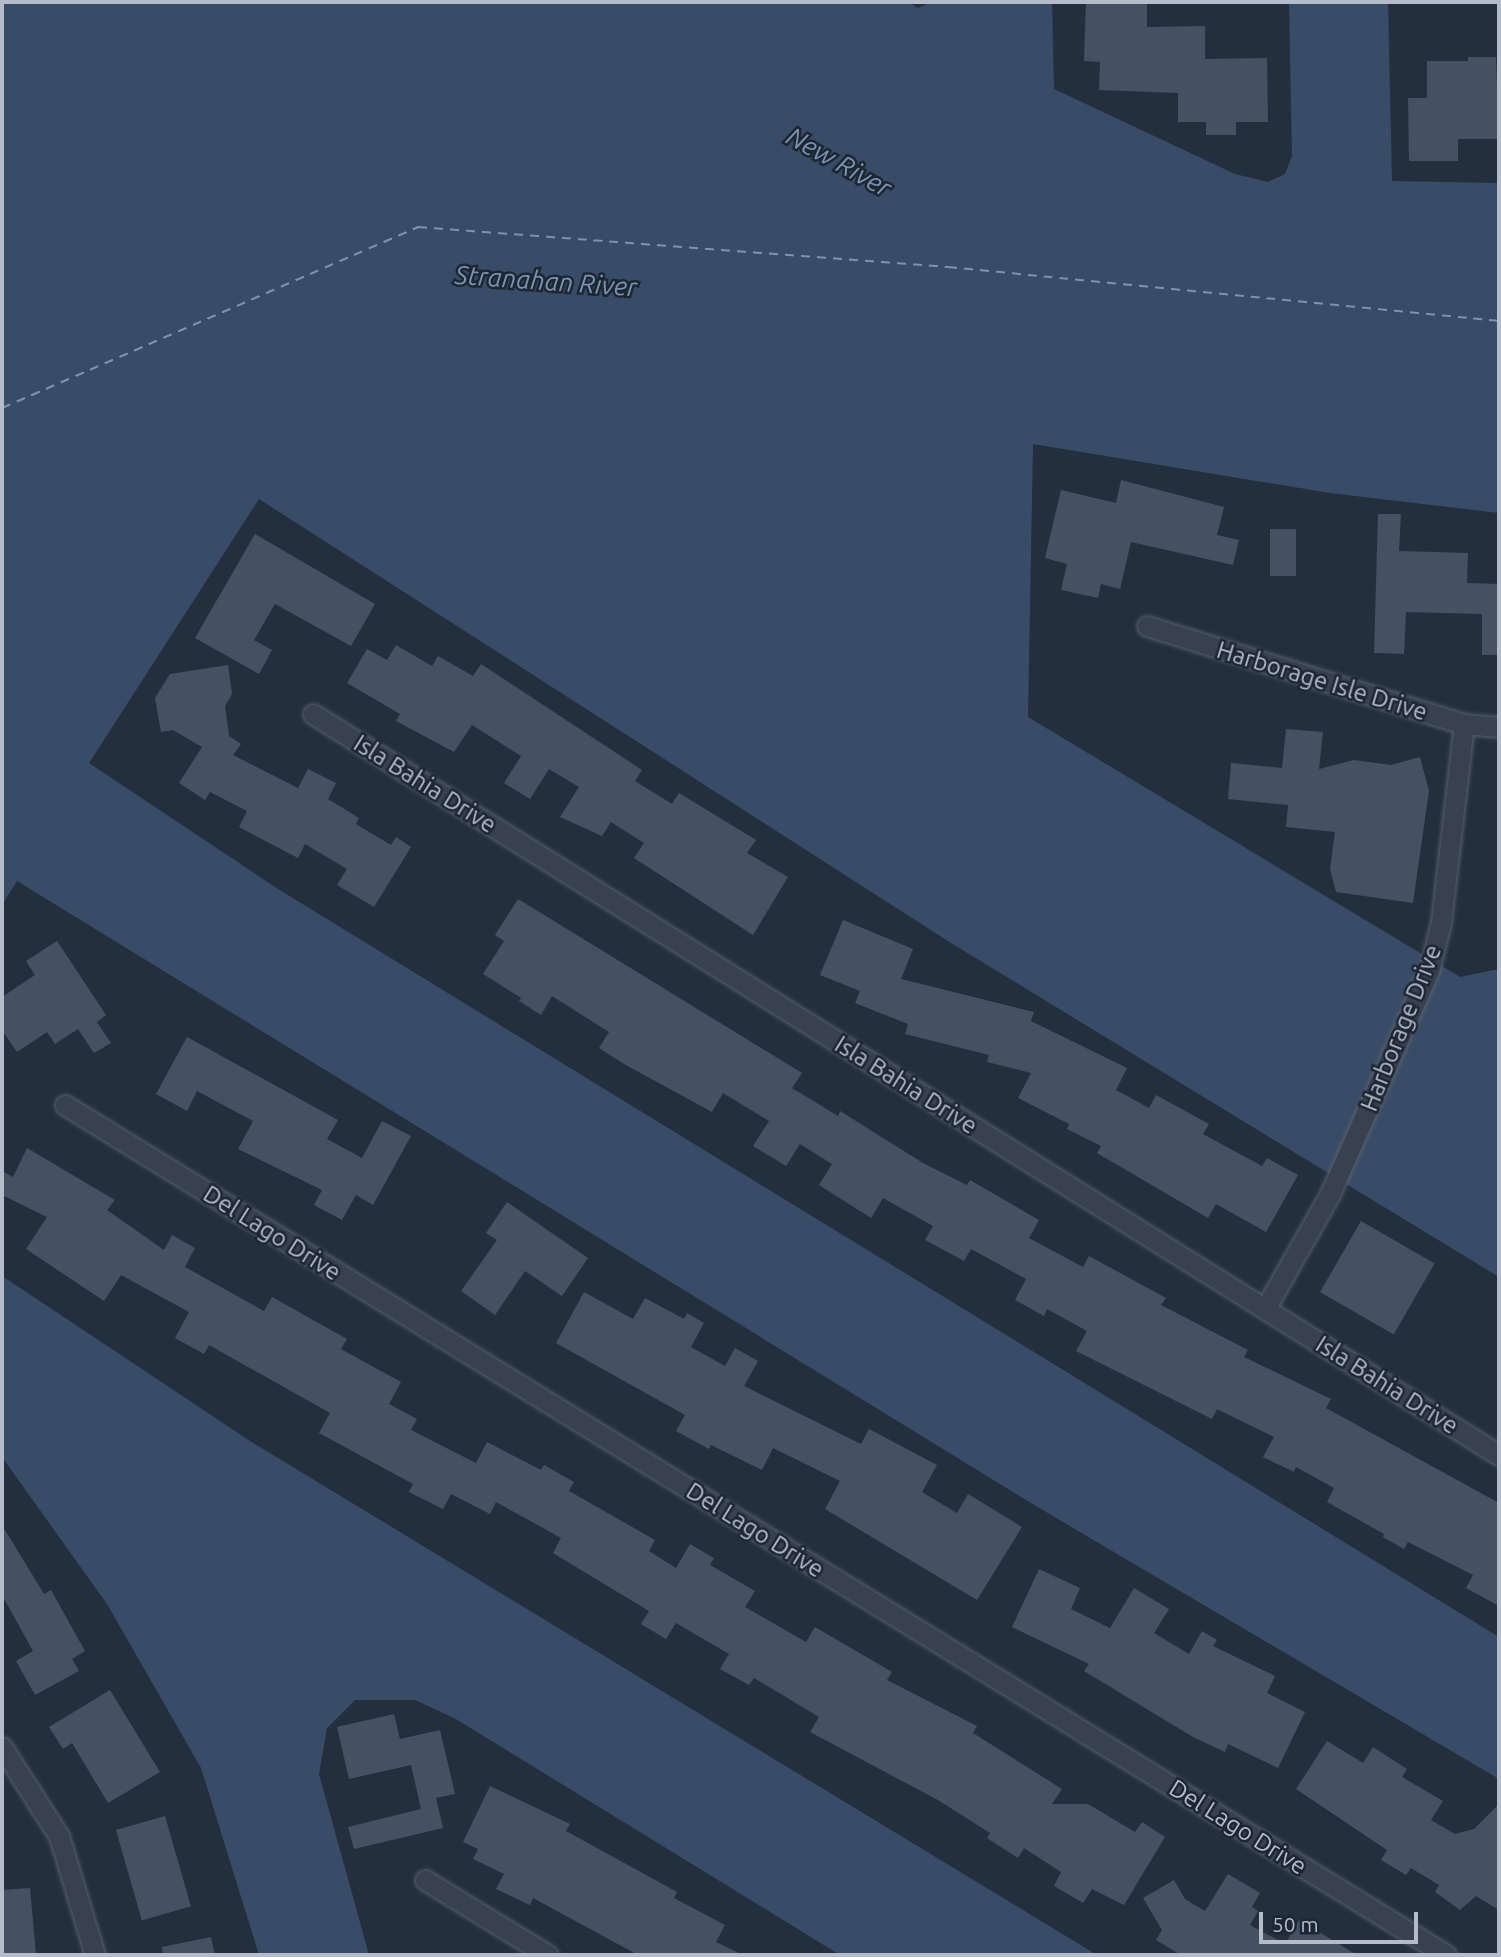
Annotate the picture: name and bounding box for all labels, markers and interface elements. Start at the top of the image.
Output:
water label: New River [781,120,897,204]
water label: Stranahan River [454,259,638,303]
street label: Harborage Isle Drive [1213,635,1431,727]
street label: Isla Bahia Drive [349,729,501,839]
street label: Harborage Drive [1355,941,1447,1115]
street label: Isla Bahia Drive [830,1030,982,1140]
street label: Del Lago Drive [198,1179,346,1287]
street label: Isla Bahia Drive [1311,1330,1463,1440]
street label: Del Lago Drive [681,1476,829,1584]
street label: Del Lago Drive [1164,1773,1312,1881]
scale bar [1263,1898,1422,1942]
text: 50 m [1272,1912,1319,1936]

